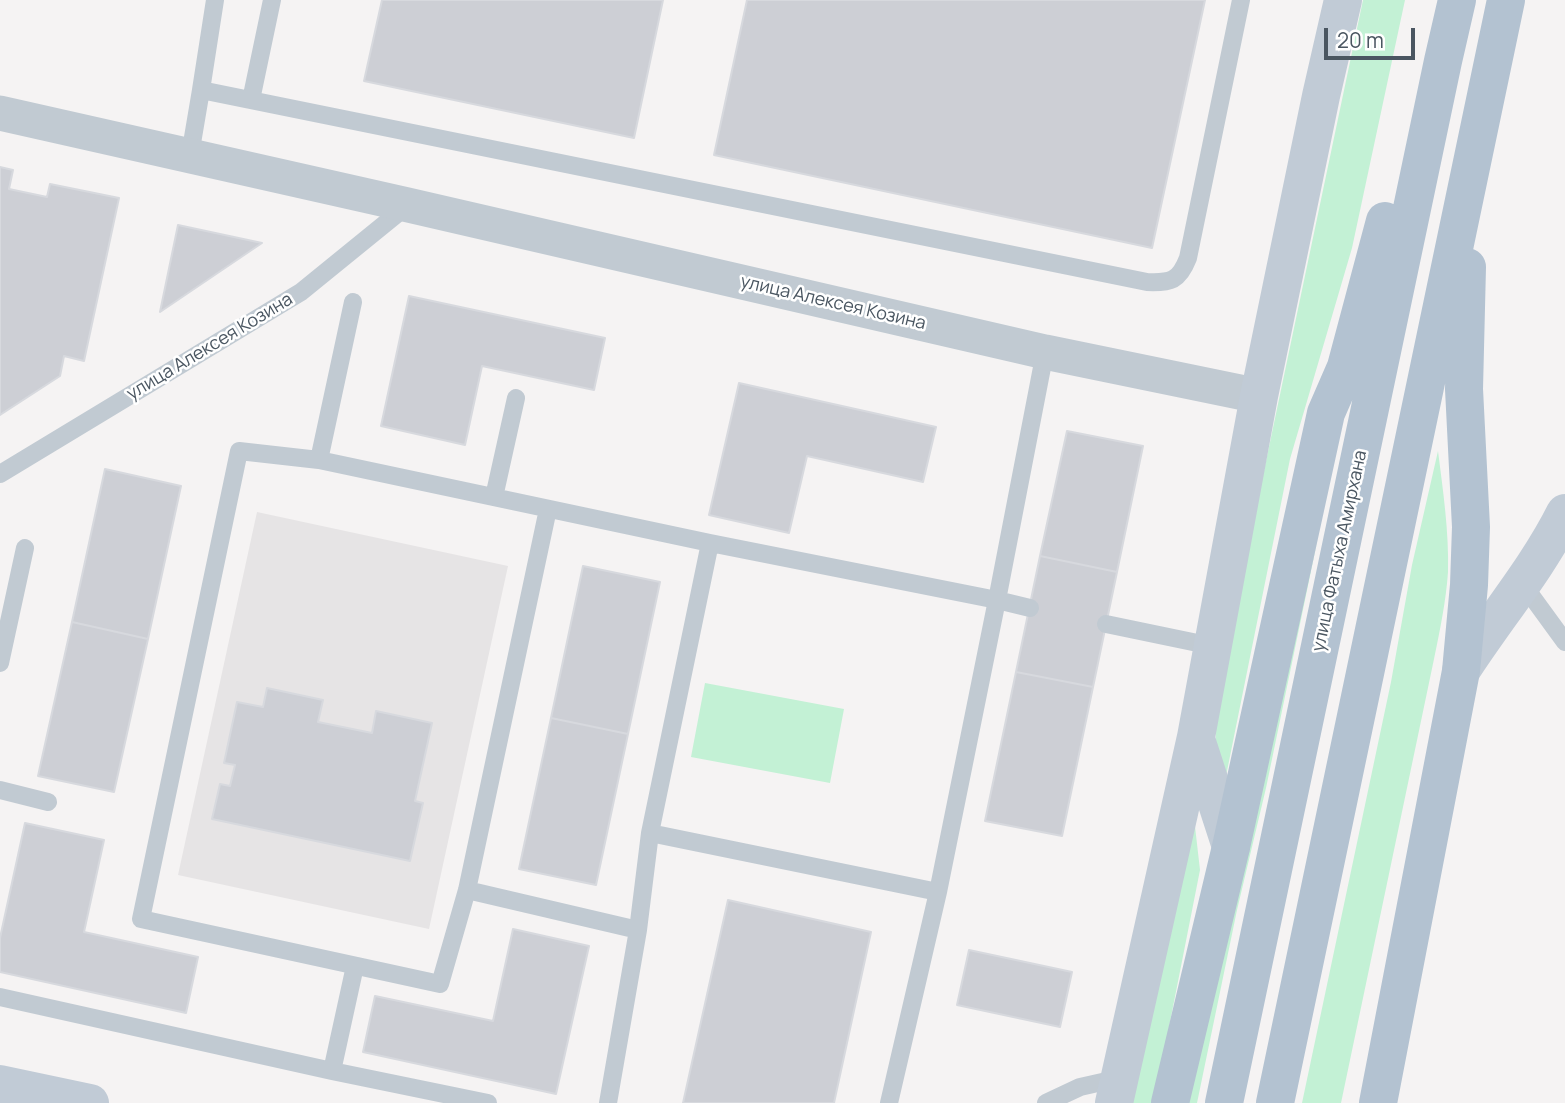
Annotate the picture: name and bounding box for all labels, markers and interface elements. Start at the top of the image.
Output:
scale bar [1327,14,1418,58]
text: 20 m [1337,26,1384,54]
street label: улица Алексея Козина [738,271,928,335]
street label: улица Алексея Козина [123,289,297,405]
street label: улица Фатыха Амирхана [1308,448,1372,654]

